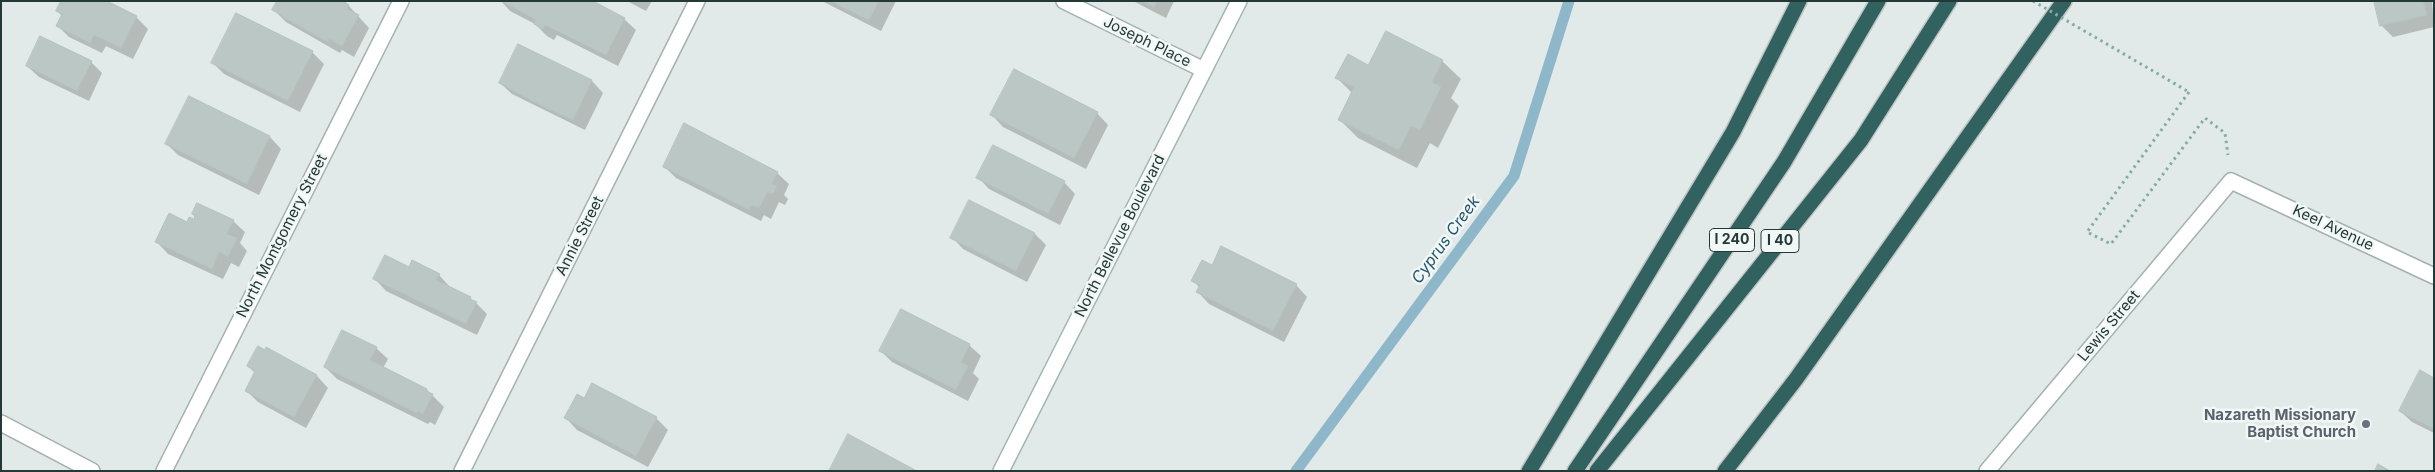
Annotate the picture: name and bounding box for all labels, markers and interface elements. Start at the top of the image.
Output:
street label: Joseph Place [1100,13,1194,71]
street label: North Montgomery Street [233,151,331,321]
street label: North Bellevue Boulevard [1071,152,1169,320]
water label: Cyprus Creek [1408,192,1484,288]
street label: Annie Street [552,193,608,279]
street label: Keel Avenue [2290,201,2376,255]
road number: I 240 [1710,228,1754,252]
road number: I 40 [1761,230,1799,252]
street label: Lewis Street [2074,287,2144,365]
place label: Nazareth Missionary Baptist Church [2204,406,2356,441]
marker: Nazareth Missionary Baptist Church [2360,418,2372,430]

